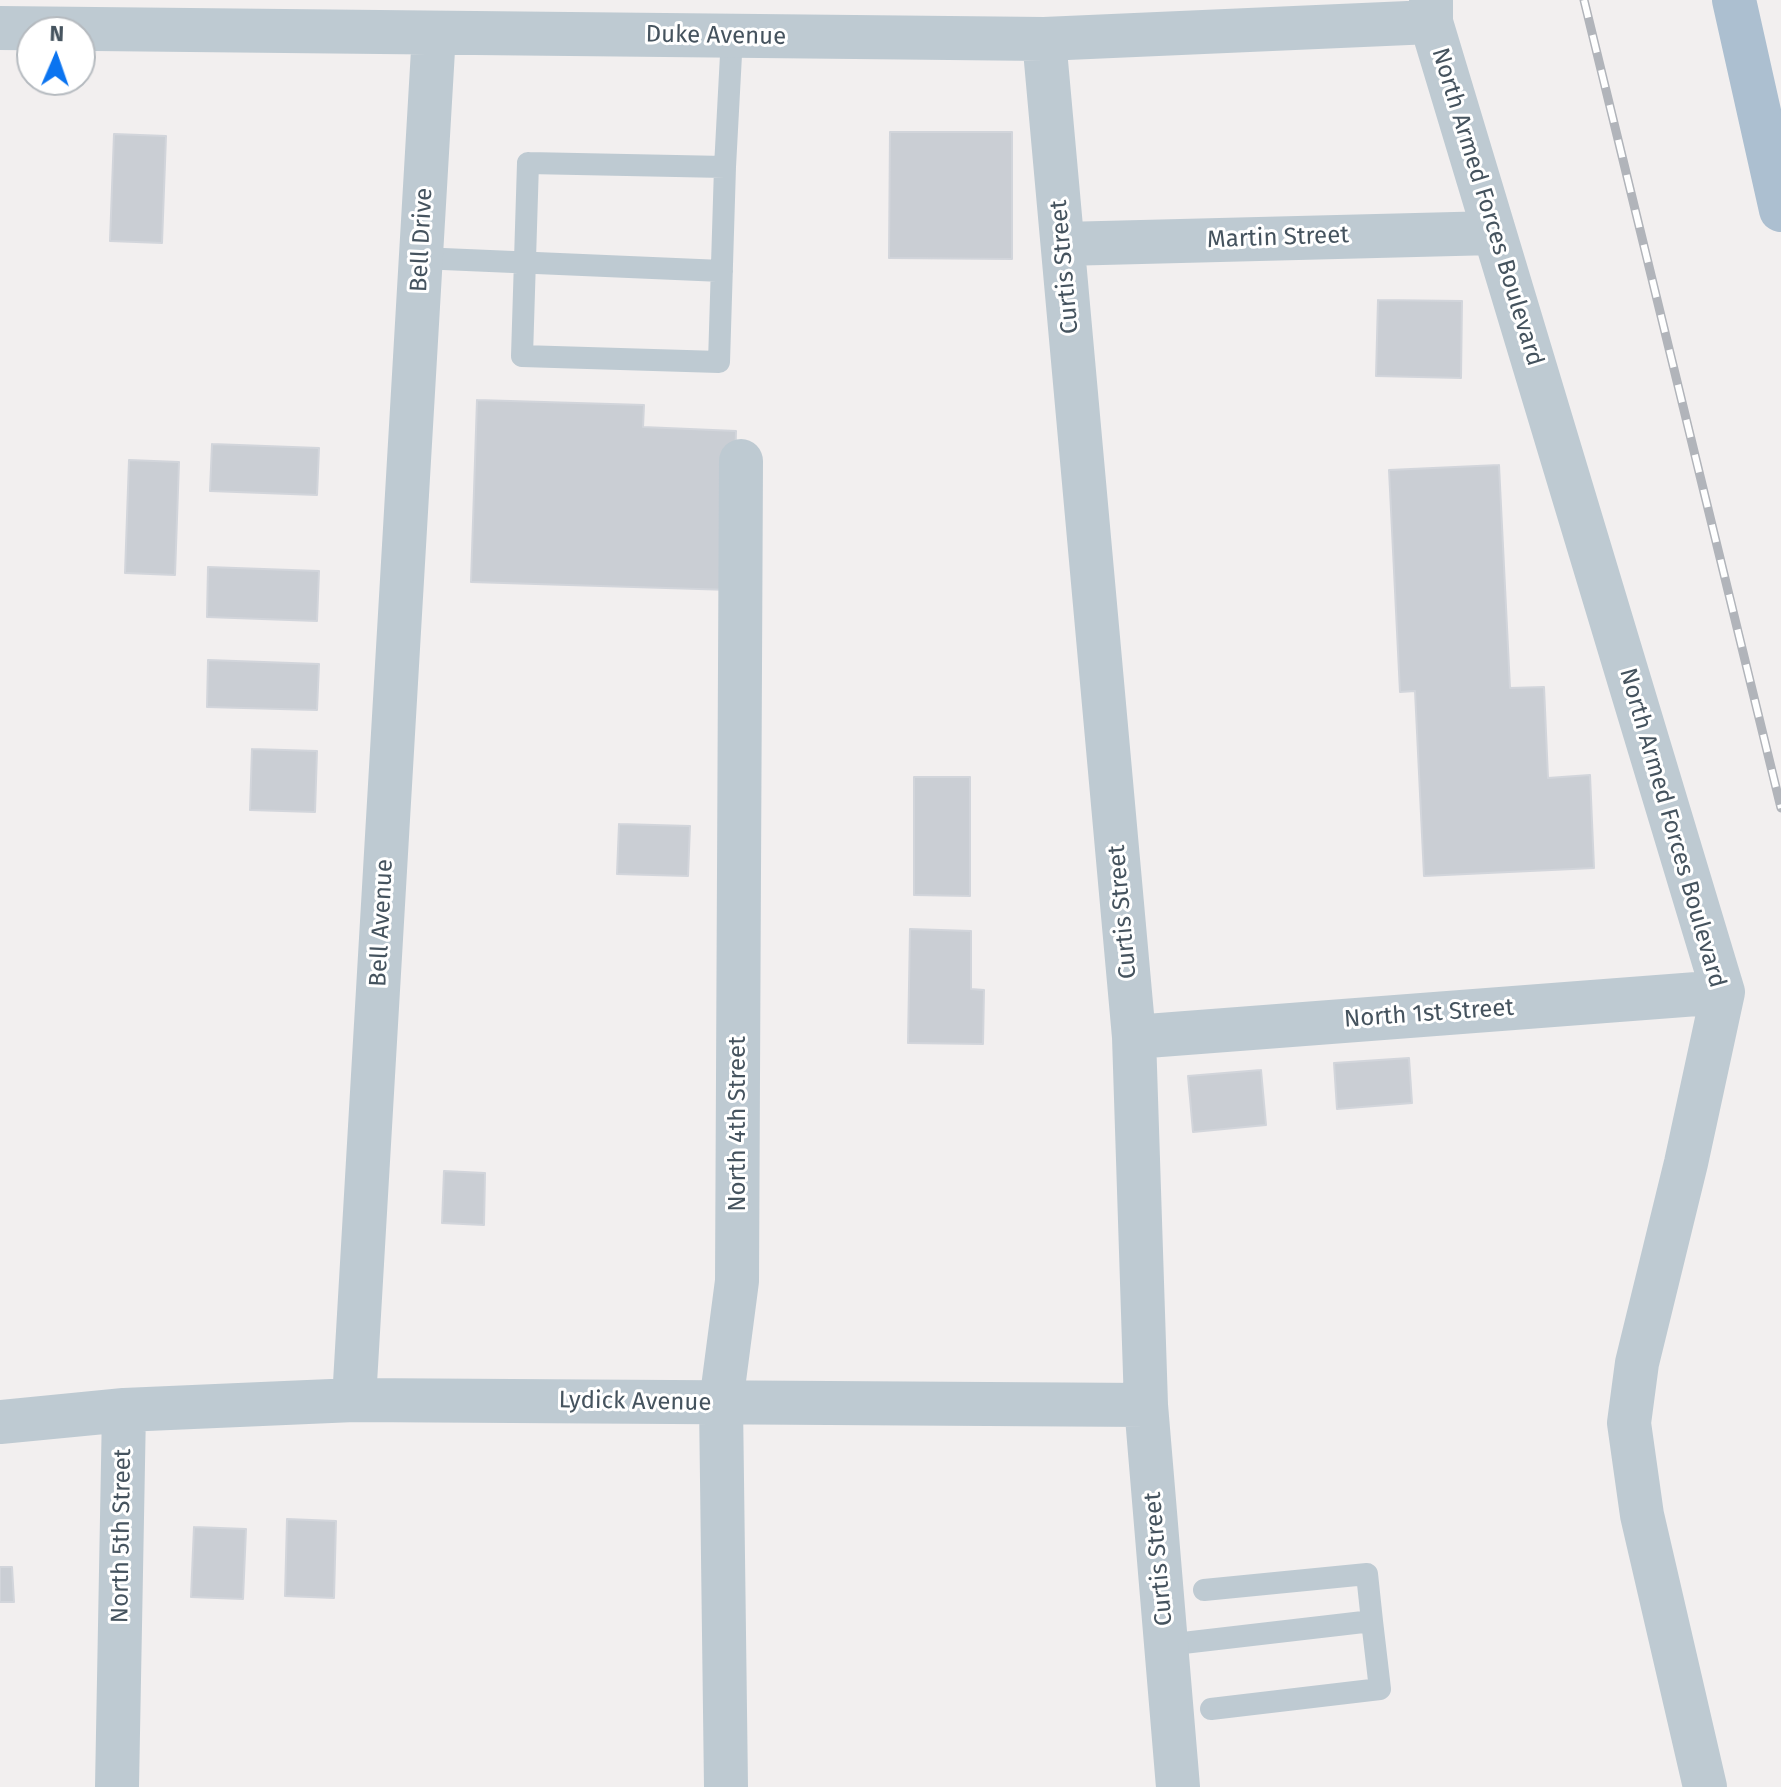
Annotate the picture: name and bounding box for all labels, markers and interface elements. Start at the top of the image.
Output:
north arrow [16,16,96,96]
text: N [49,20,65,47]
street label: Duke Avenue [645,20,787,52]
street label: North Armed Forces Boulevard [1425,44,1549,370]
street label: Bell Drive [405,187,439,293]
street label: Curtis Street [1045,199,1085,335]
street label: Martin Street [1207,221,1349,255]
street label: North Armed Forces Boulevard [1613,665,1731,991]
street label: Curtis Street [1103,844,1143,980]
street label: Bell Avenue [364,858,400,988]
street label: North 1st Street [1343,994,1515,1034]
street label: North 4th Street [724,1036,752,1212]
street label: Lydick Avenue [558,1386,712,1418]
street label: North 5th Street [106,1448,138,1624]
street label: Curtis Street [1139,1491,1179,1627]

